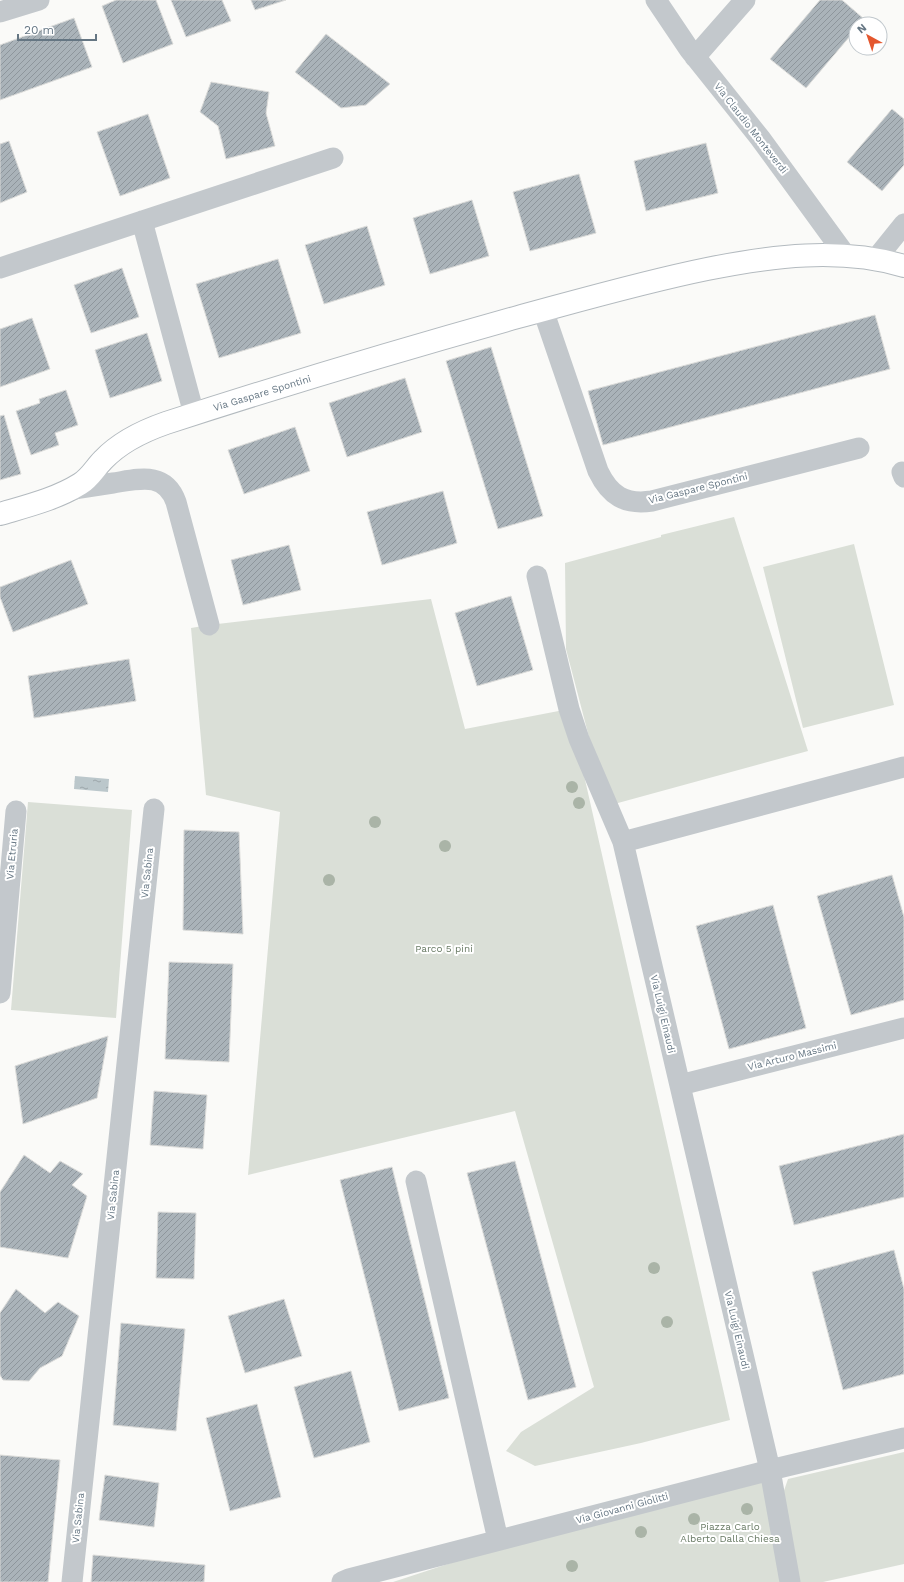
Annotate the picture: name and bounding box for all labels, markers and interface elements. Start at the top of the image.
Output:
scale bar [18,16,96,42]
north arrow [848,16,888,56]
text: N [855,21,869,36]
text: 20 m [24,23,54,37]
street label: Via Claudio Monteverdi [712,80,790,176]
street label: Via Gaspare Spontini [212,373,312,413]
street label: Via Gaspare Spontini [647,470,749,506]
street label: Via Etruria [4,828,20,880]
street label: Via Sabina [139,847,155,899]
park label: Parco 5 pini [415,943,473,954]
street label: Via Luigi Einaudi [649,974,677,1054]
street label: Via Arturo Massimi [746,1040,838,1072]
street label: Via Sabina [105,1169,121,1221]
street label: Via Luigi Einaudi [723,1290,751,1370]
street label: Via Giovanni Giolitti [575,1490,669,1526]
street label: Via Sabina [70,1492,86,1544]
park label: Piazza Carlo Alberto Dalla Chiesa [680,1521,780,1544]

